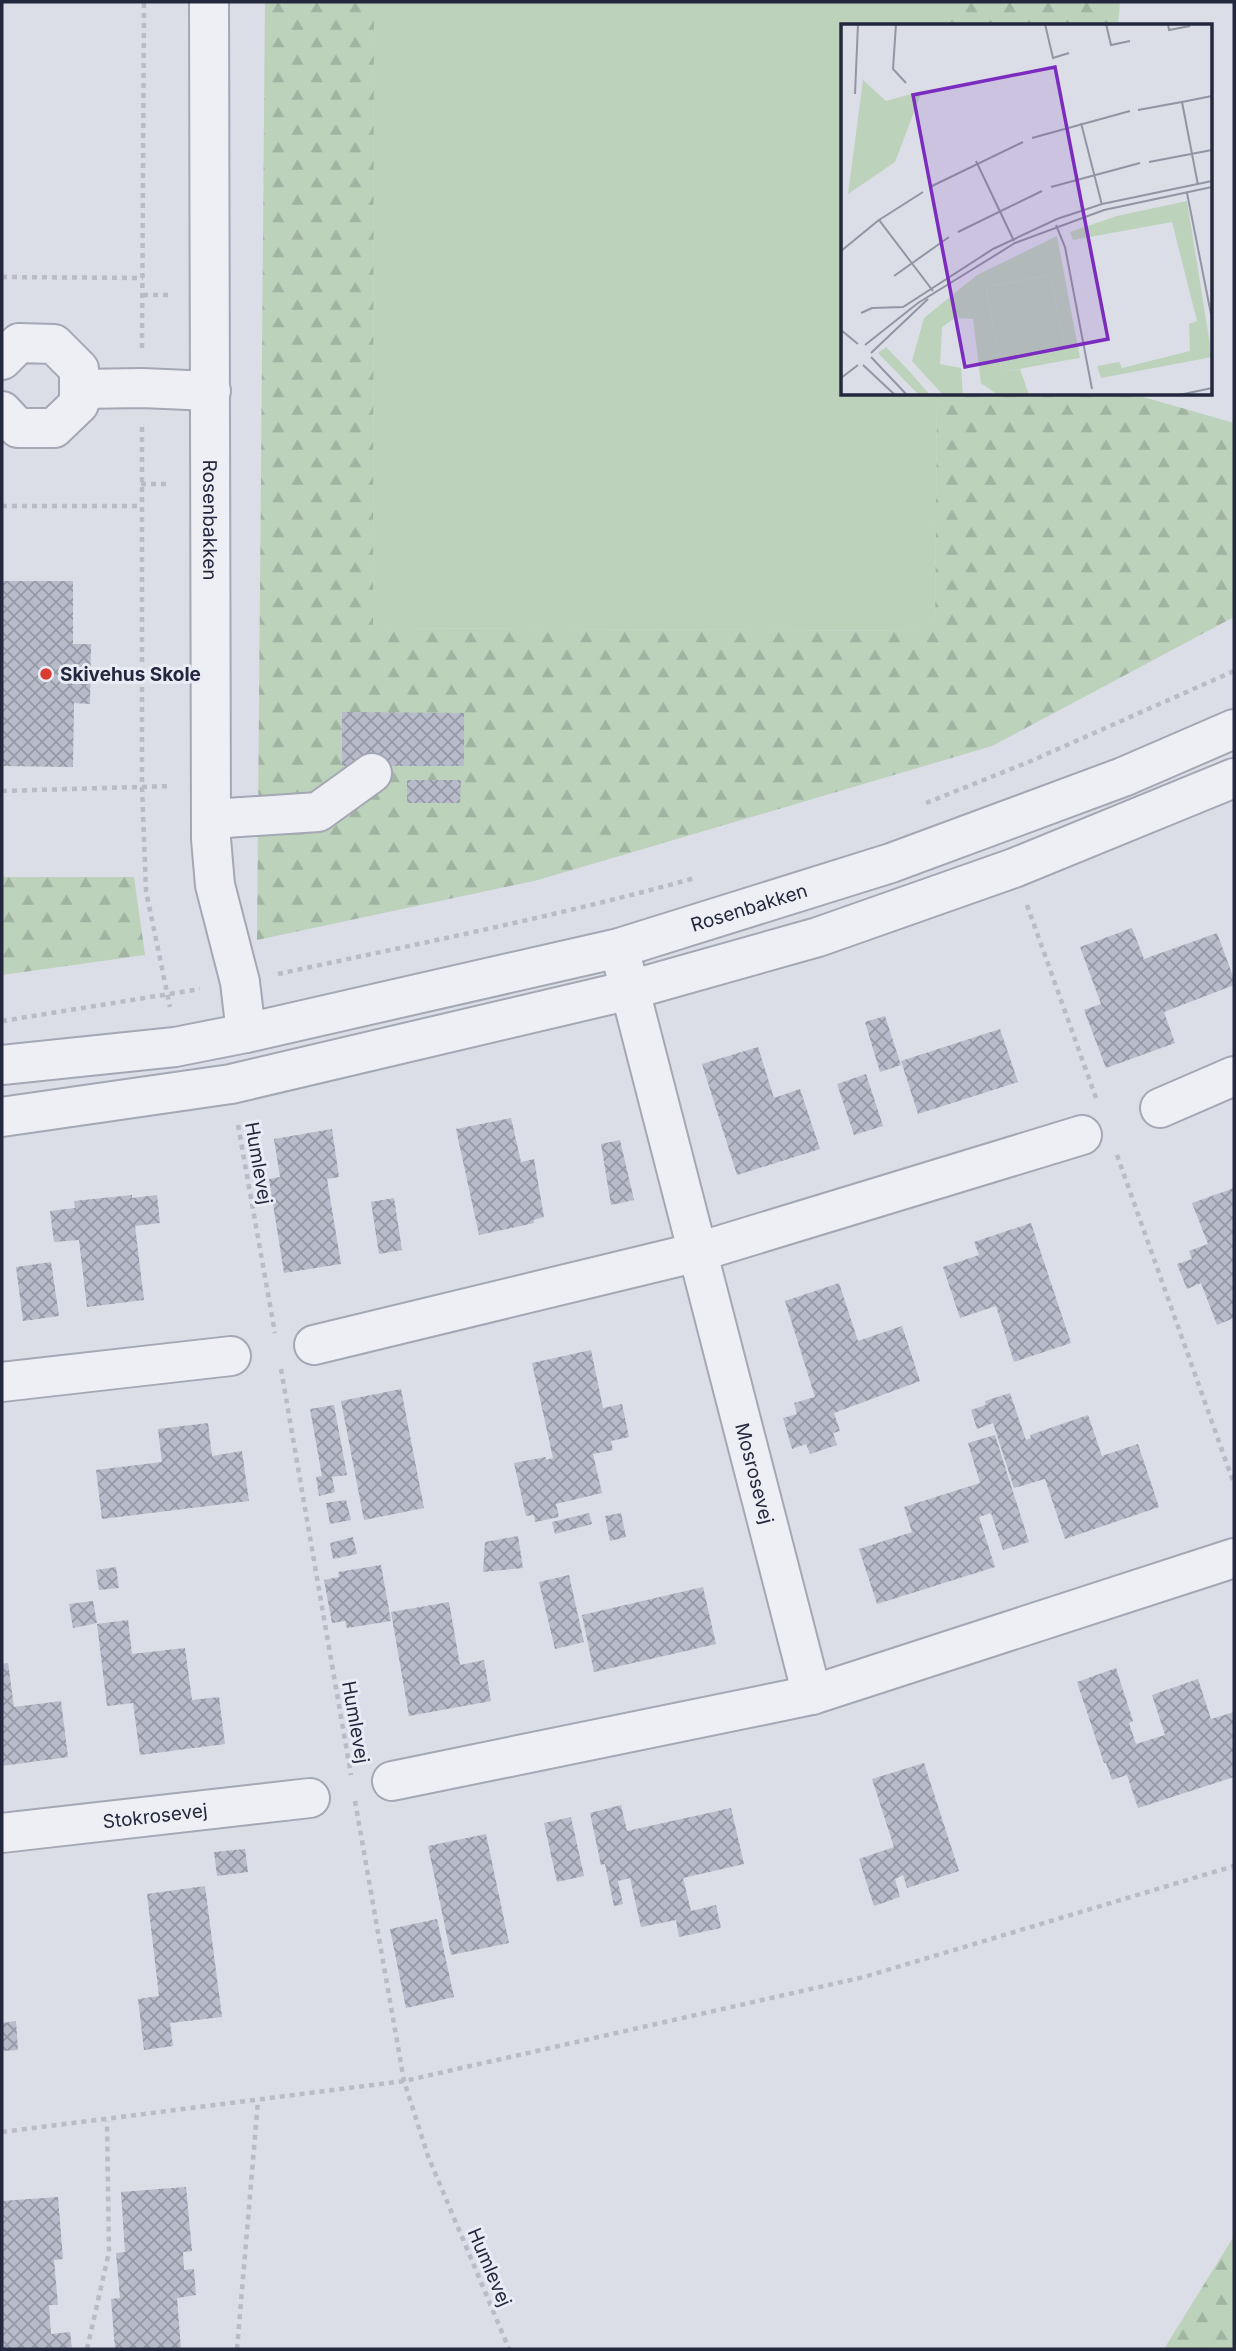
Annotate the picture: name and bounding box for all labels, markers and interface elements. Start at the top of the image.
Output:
inset map [841,24,1212,396]
street label: Rosenbakken [198,459,221,581]
place label: Skivehus Skole [60,663,201,686]
marker: Skivehus Skole [38,666,54,682]
street label: Rosenbakken [688,879,810,937]
street label: Humlevej [240,1120,277,1206]
street label: Mosrosevej [730,1420,778,1527]
street label: Humlevej [337,1679,374,1765]
street label: Stokrosevej [102,1799,209,1833]
street label: Humlevej [463,2224,516,2310]

